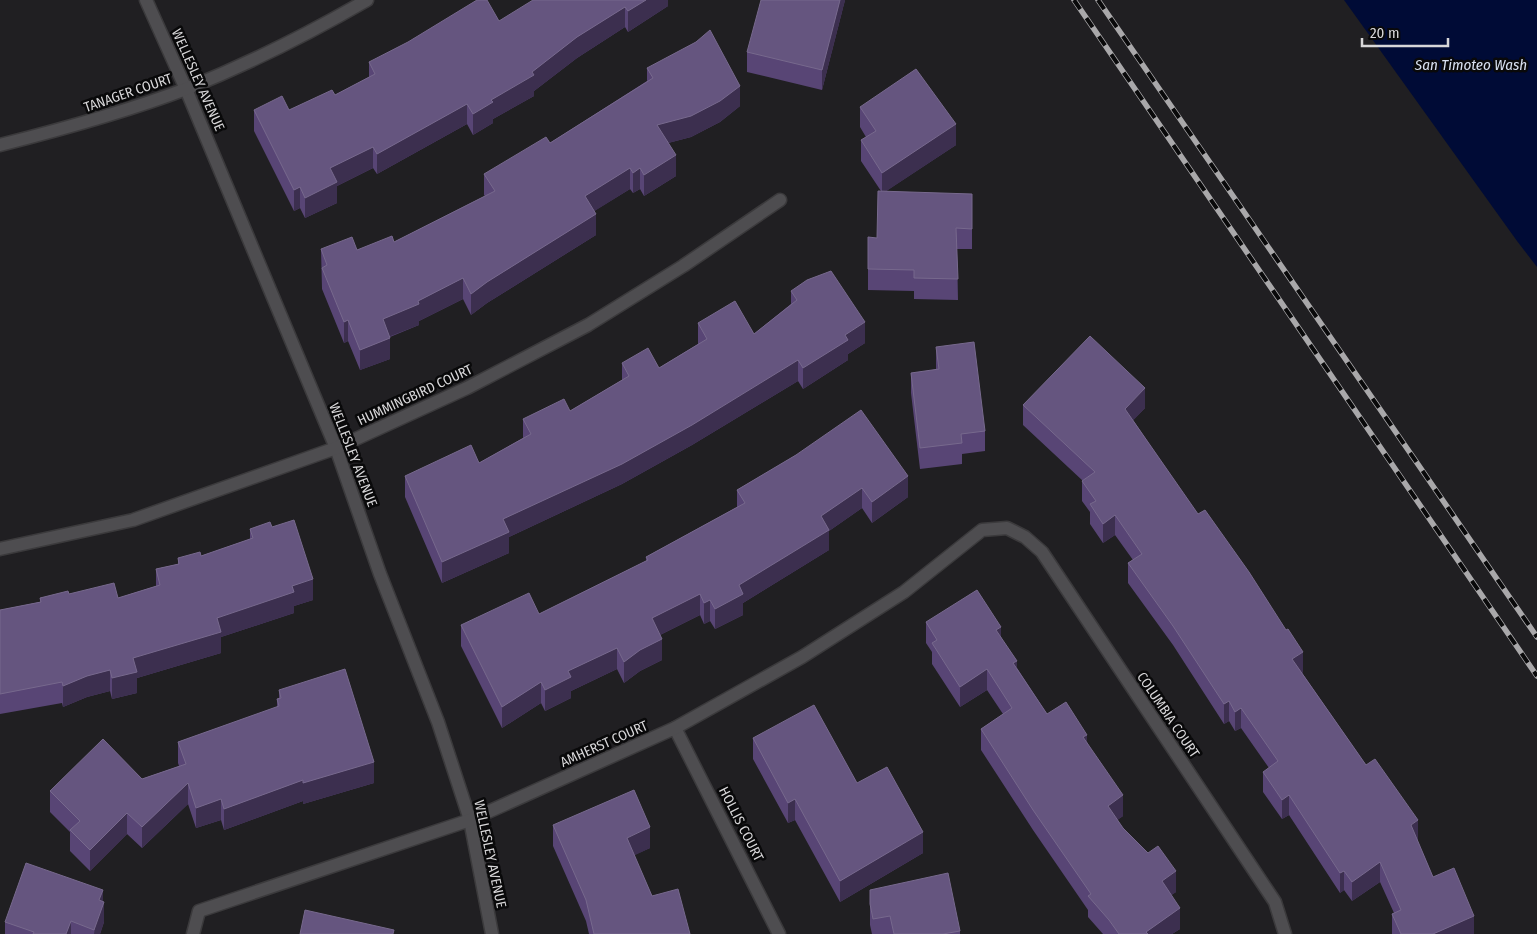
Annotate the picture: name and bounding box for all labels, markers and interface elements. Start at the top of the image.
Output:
scale bar [1362,15,1448,47]
text: 20 m [1370,24,1400,42]
street label: WELLESLEY AVENUE [168,26,228,134]
water label: San Timoteo Wash [1414,56,1527,74]
street label: TANAGER COURT [82,70,175,116]
street label: HUMMINGBIRD COURT [355,361,476,429]
street label: WELLESLEY AVENUE [325,401,381,510]
street label: COLUMBIA COURT [1133,669,1203,761]
street label: AMHERST COURT [558,717,651,771]
street label: HOLLIS COURT [715,784,767,865]
street label: WELLESLEY AVENUE [470,798,510,910]

